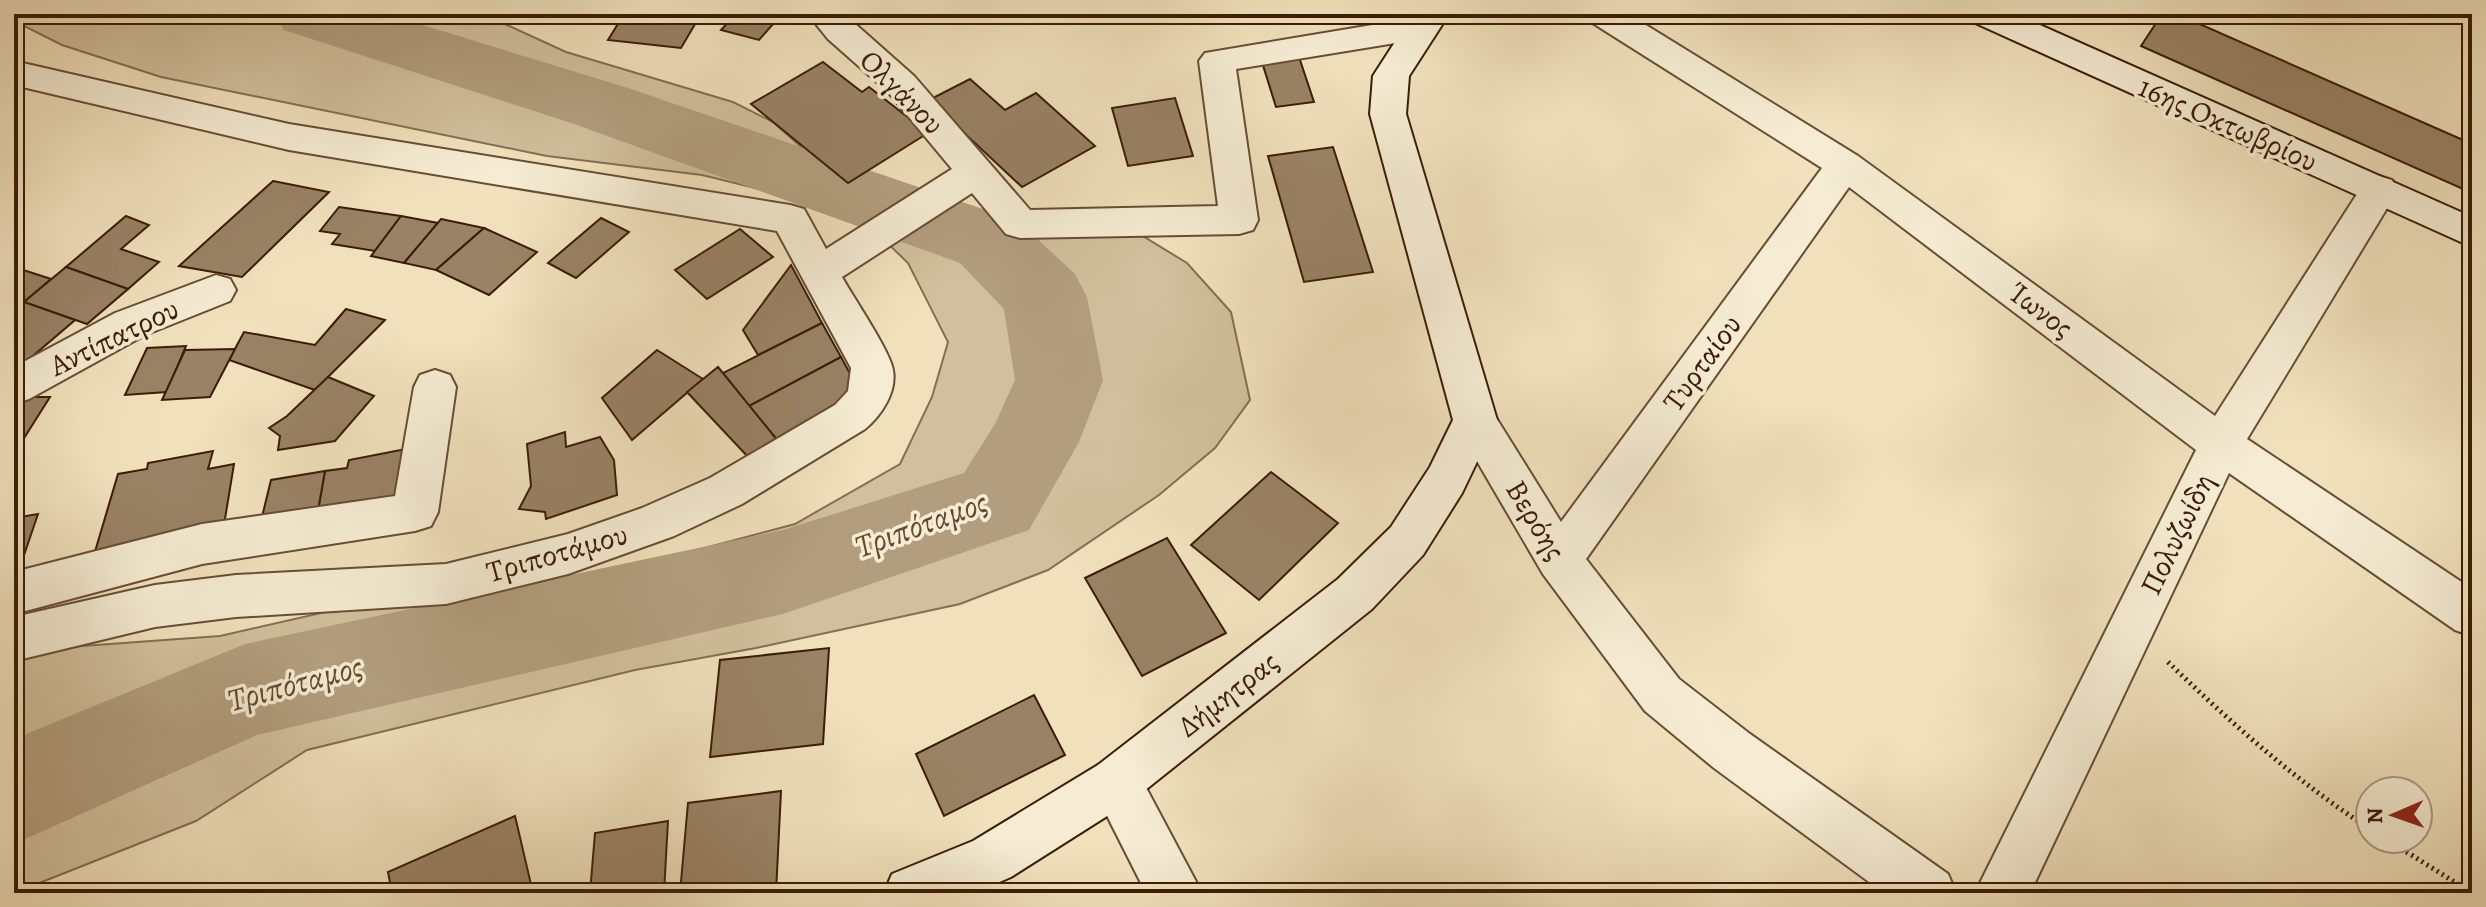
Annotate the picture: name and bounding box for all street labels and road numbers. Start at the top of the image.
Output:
street label: Ολγάνου [851,41,953,143]
street label: 16ης Οκτωβρίου [2132,67,2324,181]
street label: Ίωνος [2001,273,2081,347]
street label: Αντίπατρου [42,289,185,386]
street label: Τυρταίου [1653,307,1751,419]
street label: Πολυζωίδη [2130,467,2224,601]
street label: Βερόης [1497,473,1575,567]
street label: Τριποτάμου [482,514,632,592]
street label: Δήμητρας [1169,642,1287,746]

